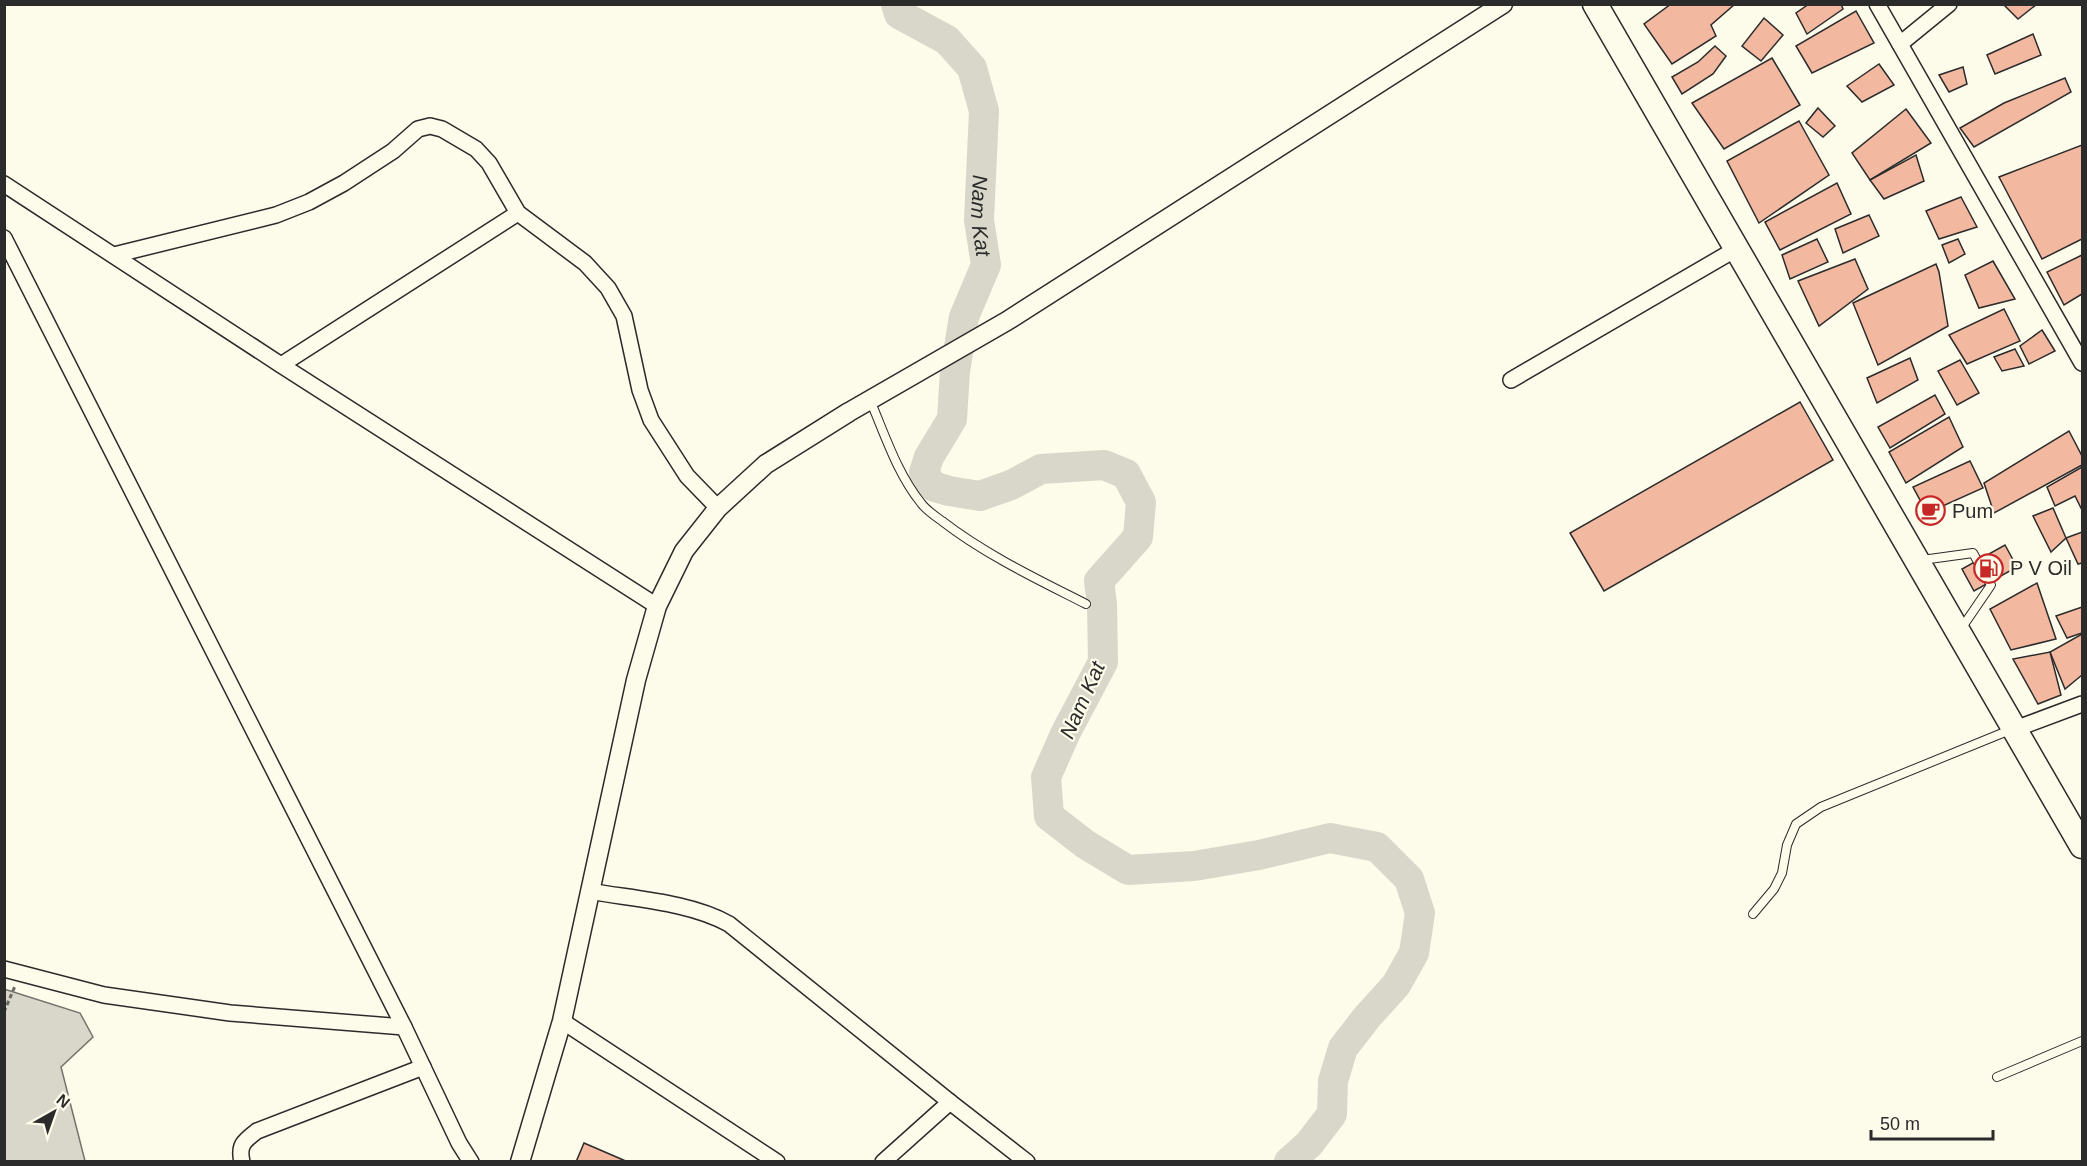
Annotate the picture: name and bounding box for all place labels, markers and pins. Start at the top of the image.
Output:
cafe icon: Pum [1915,495,1947,527]
place label: Pum [1952,500,1993,522]
fuel station icon: P V Oil [1973,552,2005,584]
place label: P V Oil [2010,557,2072,579]

